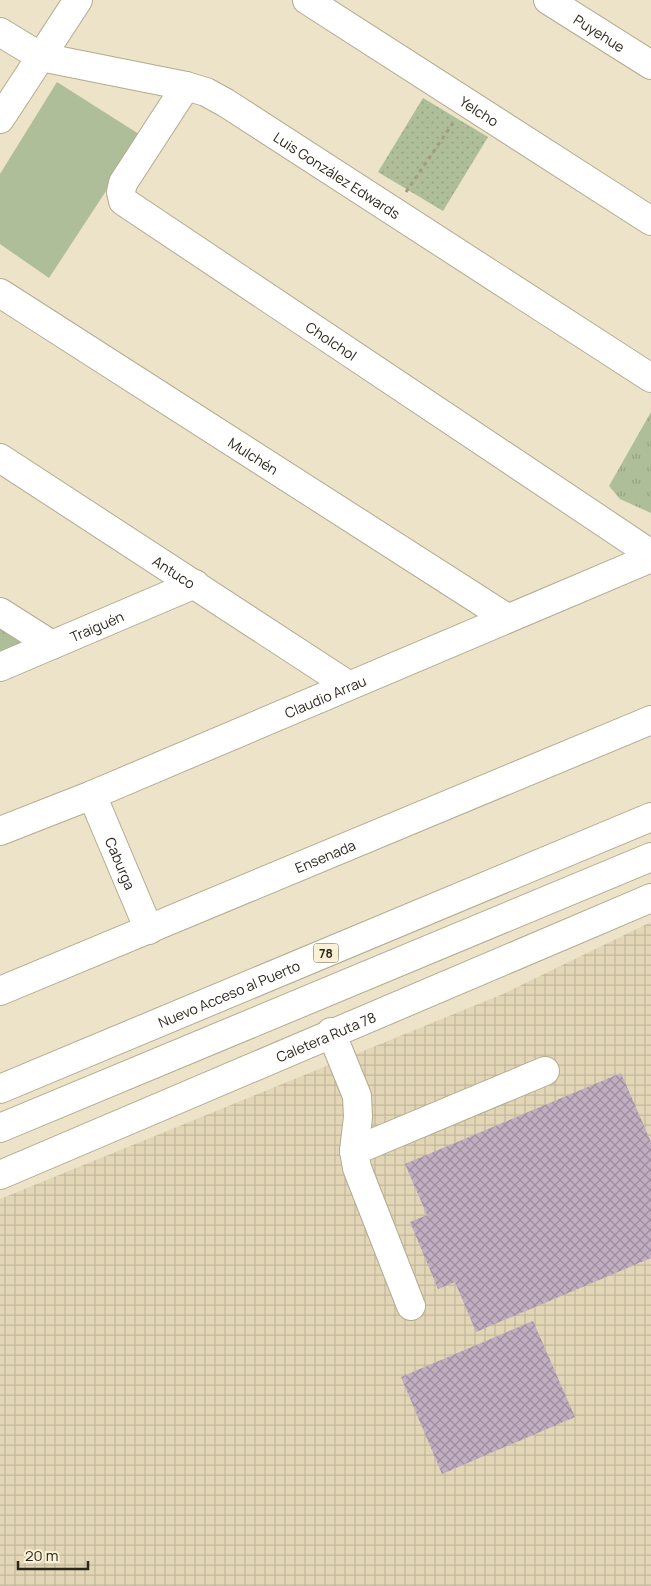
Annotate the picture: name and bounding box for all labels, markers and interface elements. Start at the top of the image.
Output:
street label: Puyehue [570,9,629,56]
street label: Yelcho [456,91,502,130]
street label: Luis González Edwards [270,127,404,223]
street label: Cholchol [302,317,361,364]
street label: Mulchén [225,432,282,478]
street label: Antuco [149,551,199,592]
street label: Traiguén [67,606,126,646]
street label: Claudio Arrau [281,670,369,722]
street label: Caburga [101,834,140,892]
street label: Ensenada [292,835,358,877]
road number: 78 [314,944,338,962]
street label: Nuevo Acceso al Puerto [155,955,303,1031]
street label: Caletera Ruta 78 [273,1007,379,1066]
scale bar [18,1538,88,1570]
text: 20 m [25,1545,58,1566]

